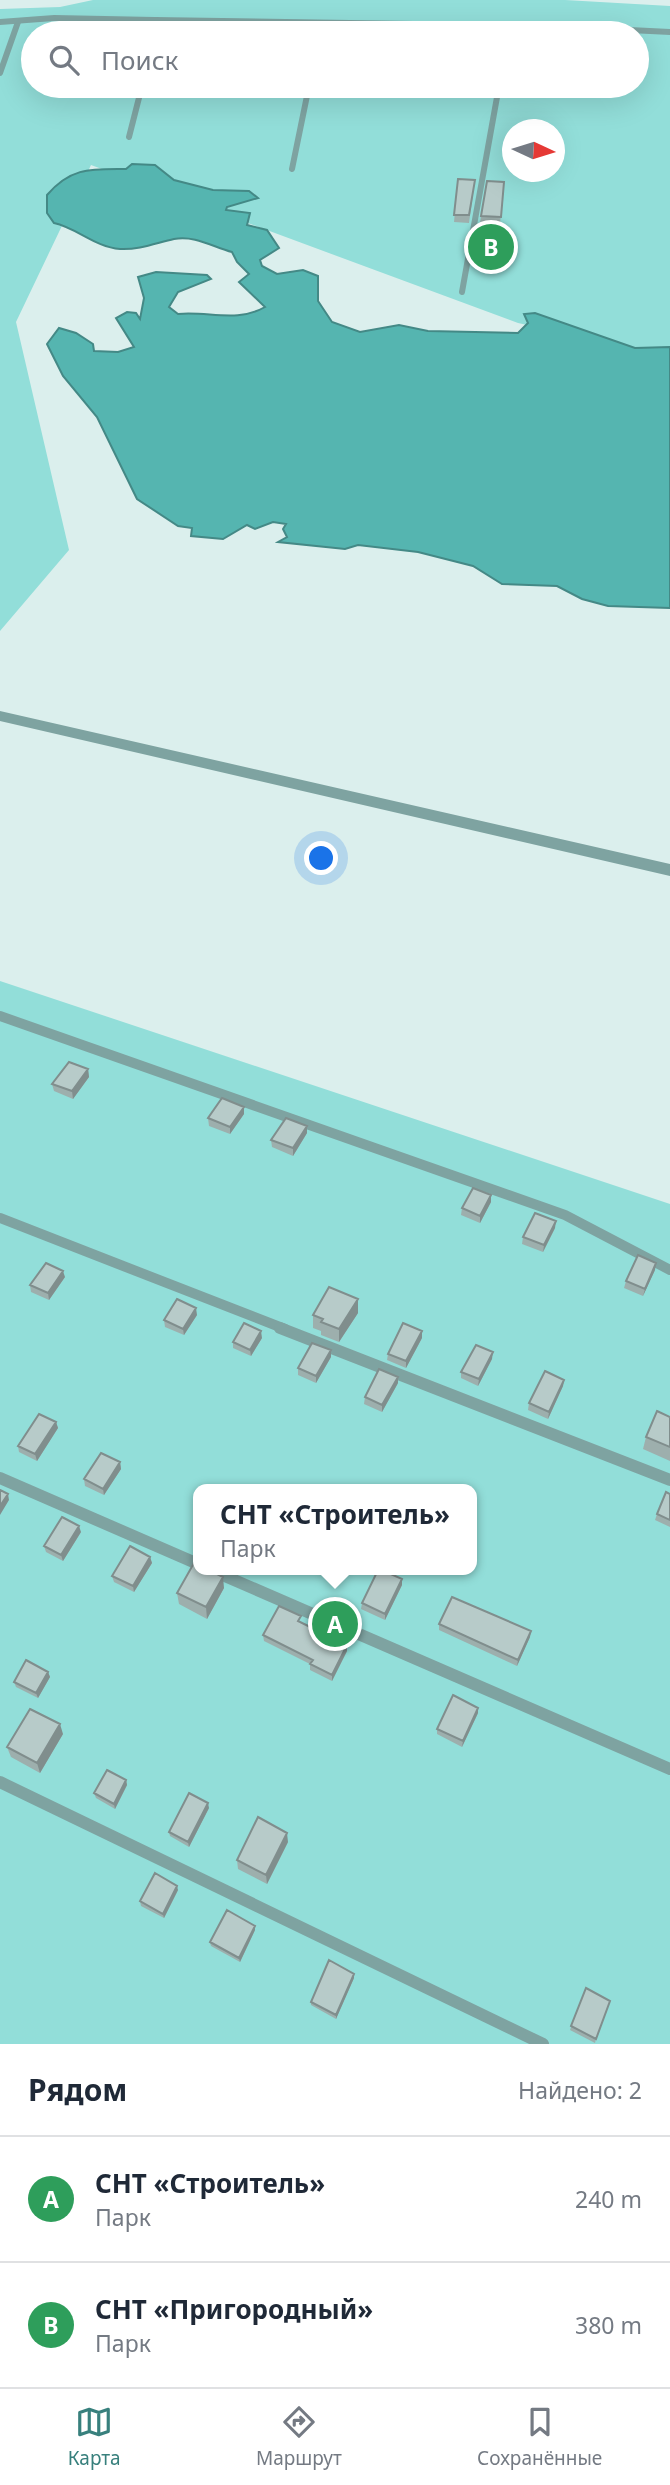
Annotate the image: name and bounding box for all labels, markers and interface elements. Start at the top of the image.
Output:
search box [21,21,649,98]
icon: search [45,41,83,79]
text: Поиск [101,42,178,78]
north arrow [502,119,565,182]
pin: B [468,221,514,273]
your location [304,841,338,875]
popup [193,1484,477,1575]
text: СНТ «Строитель» [220,1496,450,1532]
text: Парк [220,1532,276,1564]
pin: A [312,1598,358,1650]
text: Рядом [28,2069,127,2110]
text: Найдено: 2 [518,2074,642,2106]
text: СНТ «Строитель» [95,2165,325,2201]
text: A [43,2183,59,2215]
text: 240 m [575,2183,642,2215]
text: Парк [95,2201,151,2233]
text: СНТ «Пригородный» [95,2291,373,2327]
text: B [43,2309,59,2341]
text: 380 m [575,2309,642,2341]
text: Парк [95,2327,151,2359]
tab: Карта [68,2403,121,2471]
tab: Маршрут [256,2403,342,2471]
tab: Сохранённые [477,2403,602,2471]

